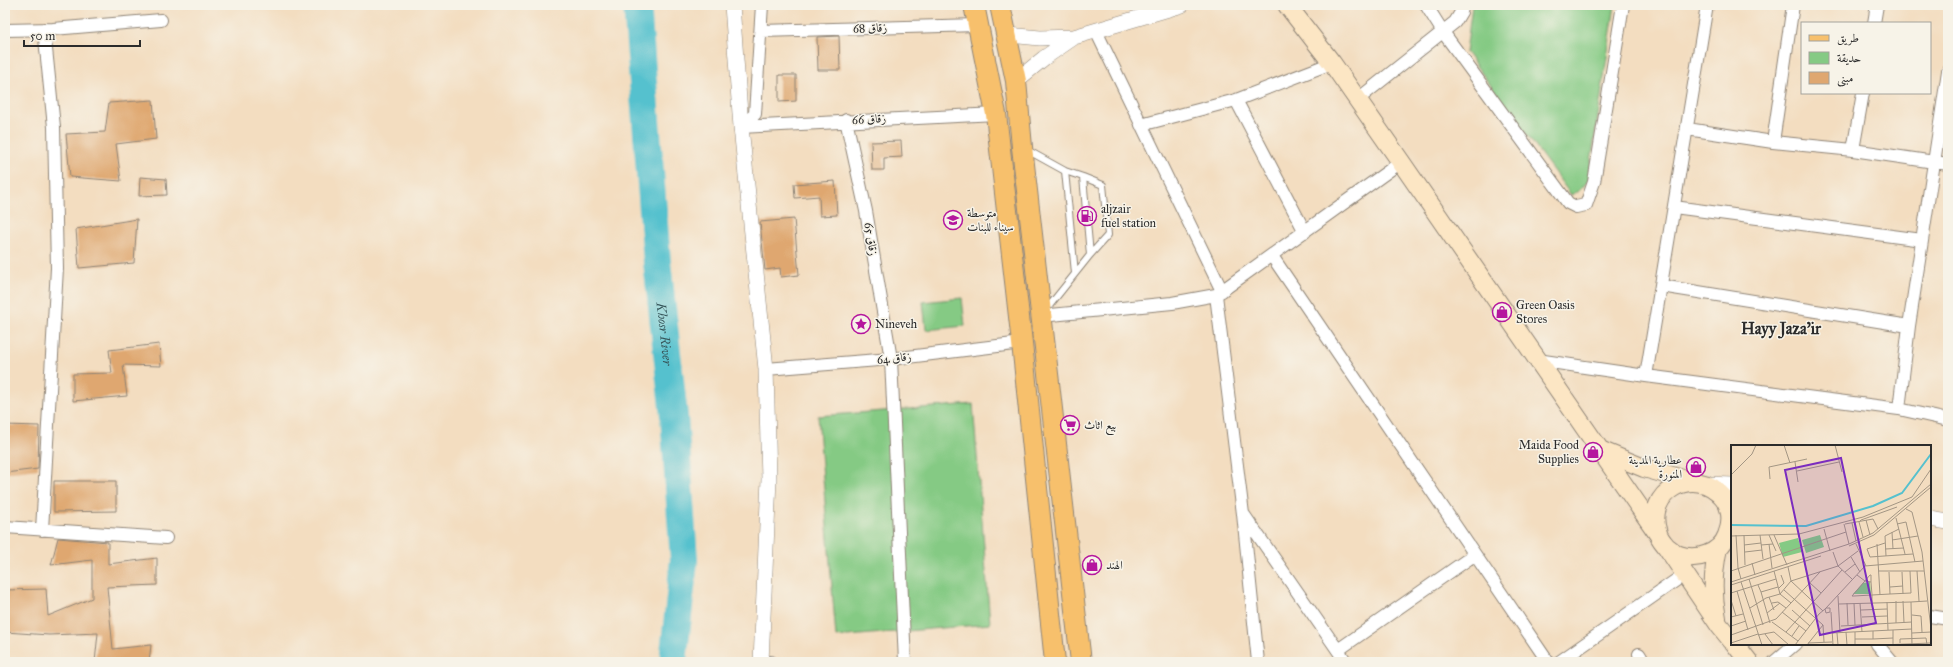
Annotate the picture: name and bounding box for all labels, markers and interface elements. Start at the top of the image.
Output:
street label: زقاق 68 [853,20,888,36]
scale bar [24,22,140,48]
legend [1801,22,1931,94]
text: 50 m [30,29,55,43]
text: طريق [1837,31,1859,46]
text: حديقة [1837,51,1861,66]
text: مبنى [1837,71,1853,87]
street label: زقاق 66 [852,111,887,127]
place label: aljzair fuel station [1101,202,1157,230]
fuel station icon: aljzair fuel station [1076,205,1098,227]
place label: متوسطة سيناء للبنات [967,206,1014,234]
school or university icon: متوسطة سيناء للبنات [942,209,964,231]
street label: زقاق 65 [861,221,881,257]
place label: Green Oasis Stores [1516,298,1575,326]
water label: Khosr River [652,301,675,367]
shop icon: Green Oasis Stores [1491,301,1513,323]
place icon: Nineveh [850,313,872,335]
place label: Nineveh [875,317,917,331]
district label: Hayy Jaza'ir [1741,319,1822,339]
street label: زقاق 64 [876,349,912,367]
supermarket icon: بيع اثاث [1059,414,1081,436]
place label: بيع اثاث [1084,418,1116,436]
place label: Maida Food Supplies [1519,438,1579,466]
shop icon: Maida Food Supplies [1582,441,1604,463]
inset map [1731,445,1931,645]
place label: عطارية المدينة المنورة [1629,453,1682,482]
shop icon: عطارية المدينة المنورة [1685,456,1707,478]
shop icon: الهند [1081,554,1103,576]
place label: الهند [1106,558,1123,572]

